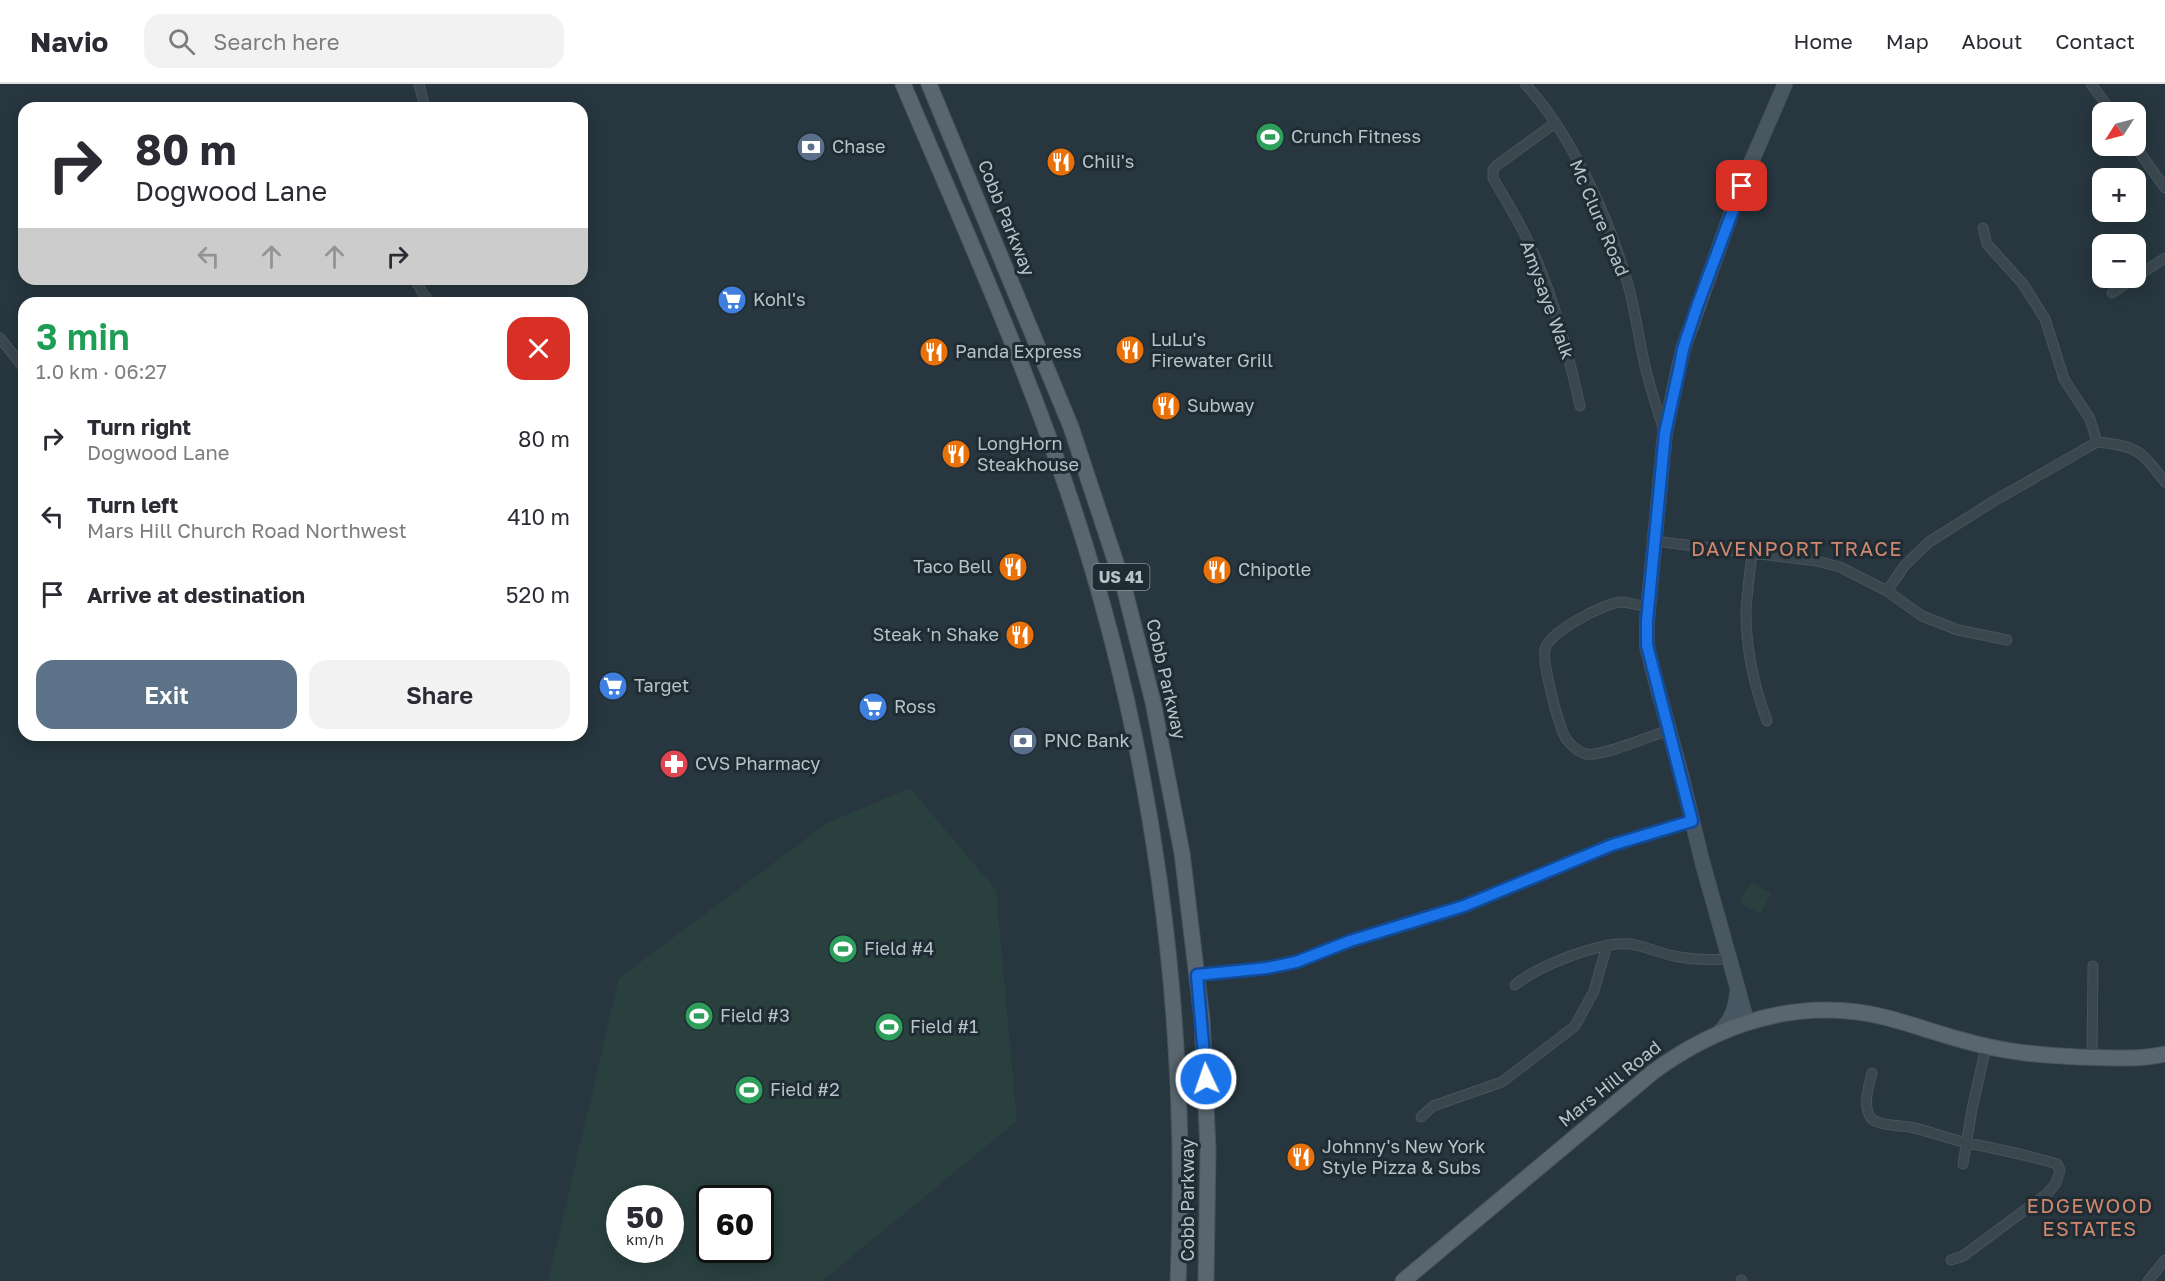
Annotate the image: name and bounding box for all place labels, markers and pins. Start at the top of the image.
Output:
sports icon: Crunch Fitness [1254,121,1286,153]
place label: Crunch Fitness [1291,125,1421,147]
bank icon: Chase [795,131,827,163]
place label: Chase [832,135,885,157]
restaurant icon: Chili's [1045,146,1077,178]
place label: Chili's [1082,150,1134,172]
pin [1716,160,1767,211]
supermarket icon: Kohl's [716,284,748,316]
place label: Kohl's [753,288,805,310]
place label: LuLu's Firewater Grill [1151,328,1273,371]
restaurant icon: LuLu's Firewater Grill [1114,334,1146,366]
restaurant icon: Panda Express [918,336,950,368]
place label: Panda Express [955,340,1082,362]
restaurant icon: Subway [1150,390,1182,422]
place label: Subway [1187,394,1254,416]
place label: LongHorn Steakhouse [977,432,1079,475]
restaurant icon: LongHorn Steakhouse [940,438,972,470]
restaurant icon: Taco Bell [997,551,1029,583]
restaurant icon: Chipotle [1201,554,1233,586]
place label: Taco Bell [913,555,992,577]
place label: Chipotle [1238,558,1311,580]
restaurant icon: Steak 'n Shake [1004,619,1036,651]
place label: Steak 'n Shake [873,623,999,645]
supermarket icon: Target [597,670,629,702]
place label: Target [634,674,689,696]
supermarket icon: Ross [857,691,889,723]
place label: Ross [894,695,936,717]
bank icon: PNC Bank [1007,725,1039,757]
place label: PNC Bank [1044,729,1130,751]
pharmacy icon: CVS Pharmacy [658,748,690,780]
place label: CVS Pharmacy [695,752,820,774]
sports icon: Field #4 [827,933,859,965]
place label: Field #4 [864,937,934,959]
sports icon: Field #3 [683,1000,715,1032]
place label: Field #3 [720,1004,790,1026]
sports icon: Field #1 [873,1011,905,1043]
place label: Field #1 [910,1015,978,1037]
sports icon: Field #2 [733,1074,765,1106]
place label: Field #2 [770,1078,840,1100]
place label: Johnny's New York Style Pizza & Subs [1322,1135,1486,1178]
restaurant icon: Johnny's New York Style Pizza & Subs [1285,1141,1317,1173]

